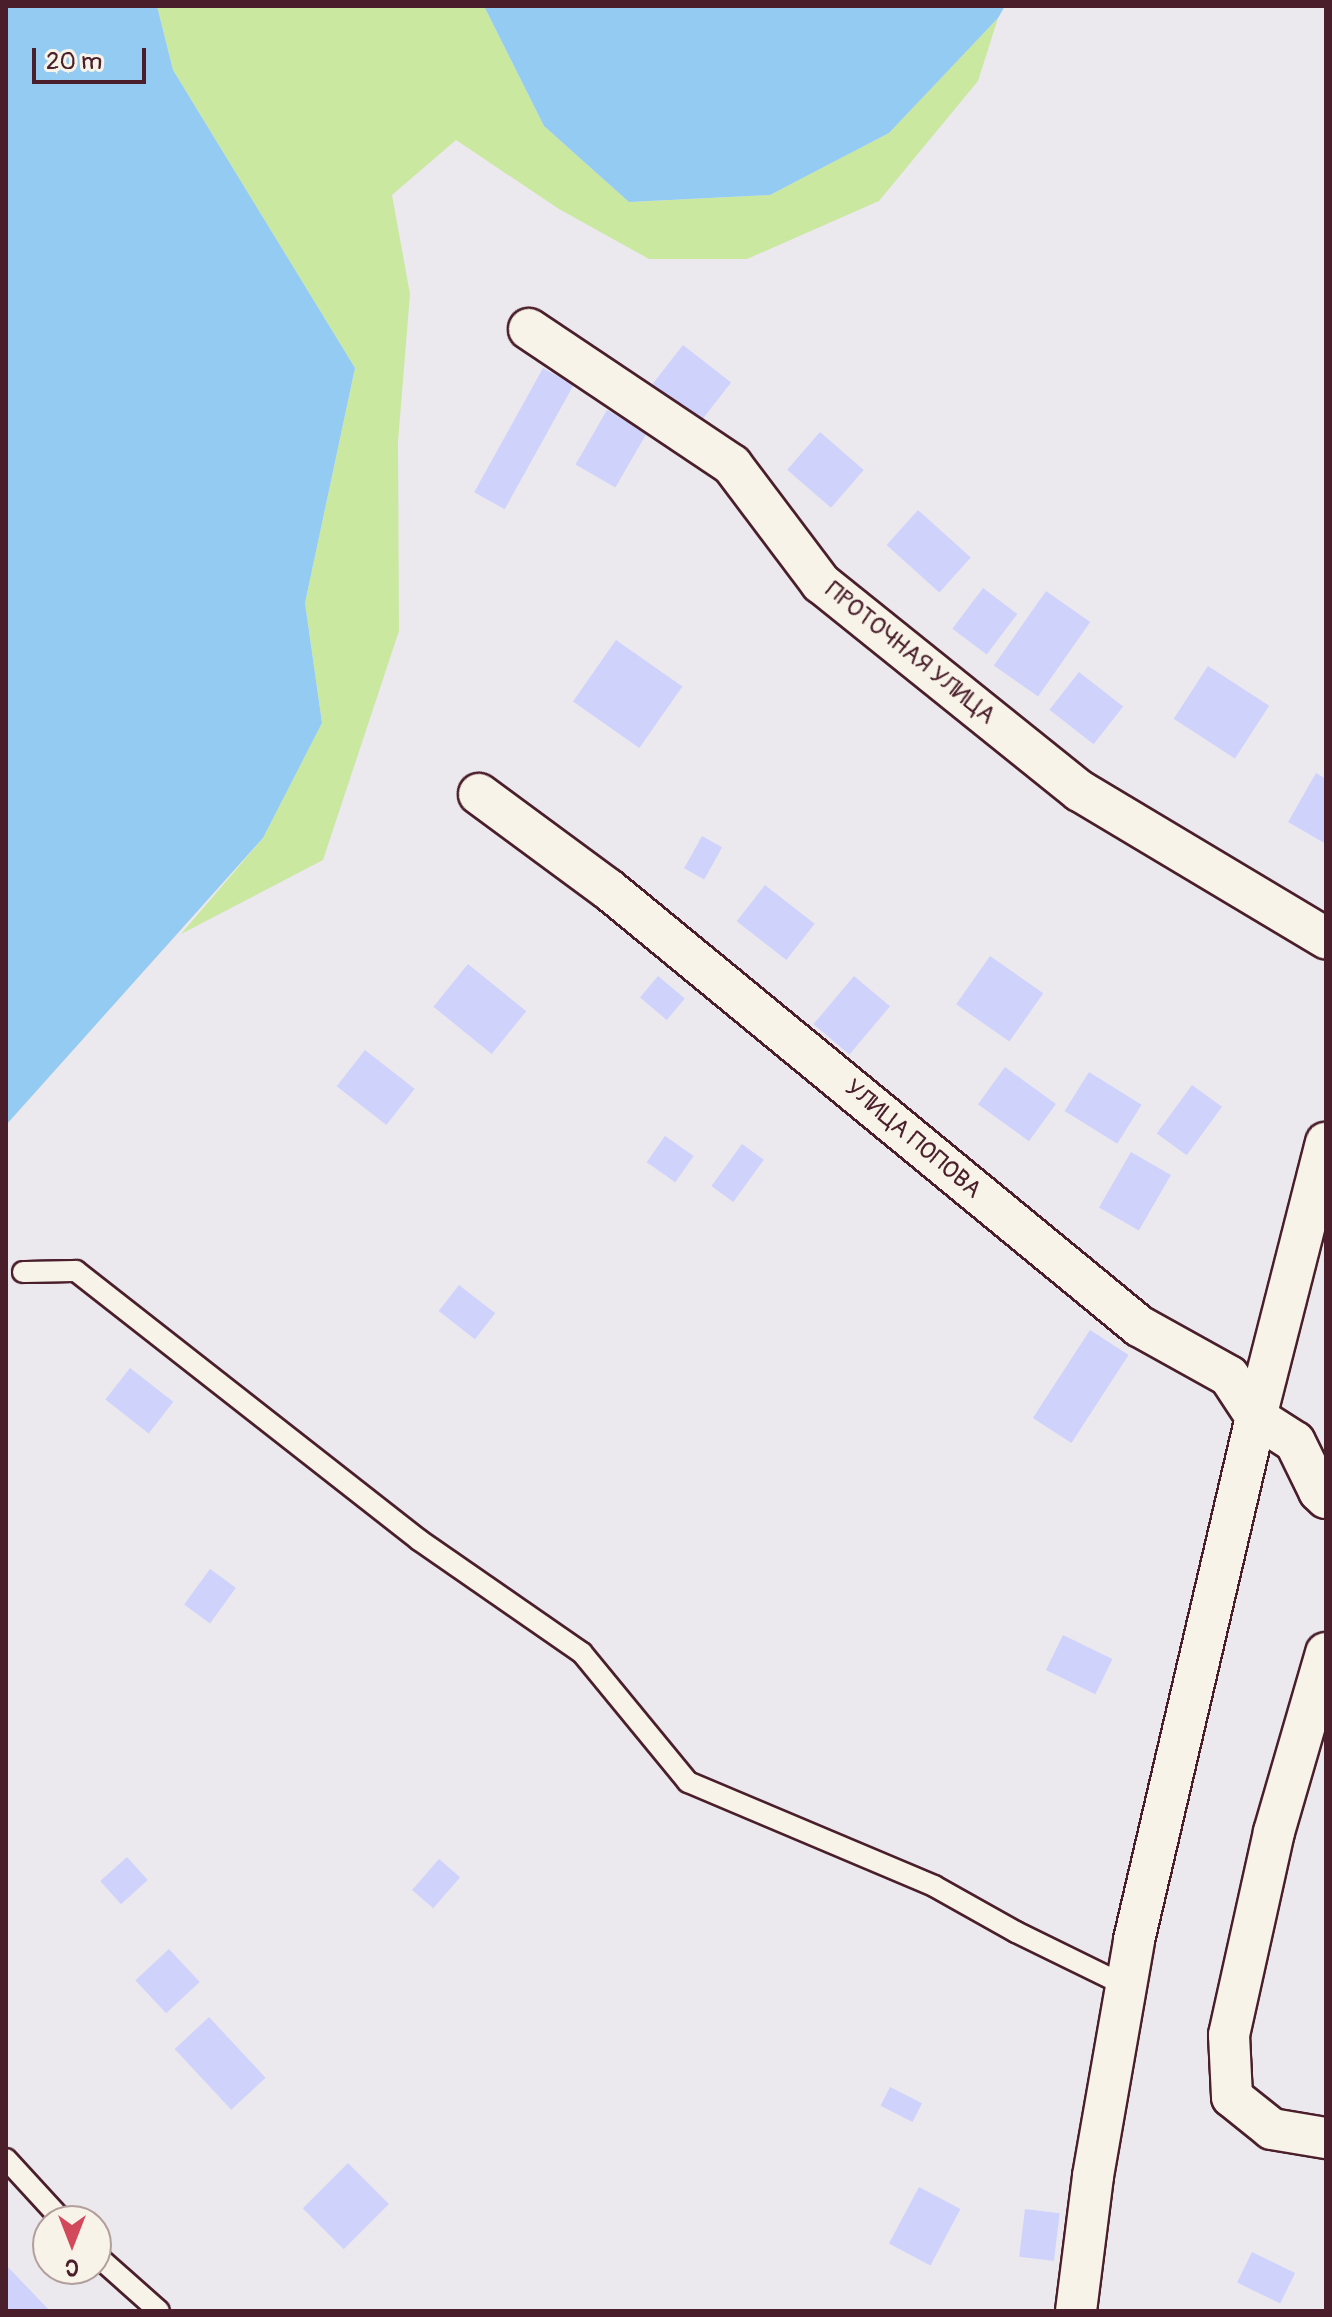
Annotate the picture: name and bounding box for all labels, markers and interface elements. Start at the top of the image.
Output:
scale bar [36,32,150,82]
text: 20 m [46,47,102,76]
street label: ПРОТОЧНАЯ УЛИЦА [819,576,1001,730]
street label: УЛИЦА ПОПОВА [839,1074,987,1204]
north arrow [32,2205,112,2285]
text: С [65,2253,79,2281]

